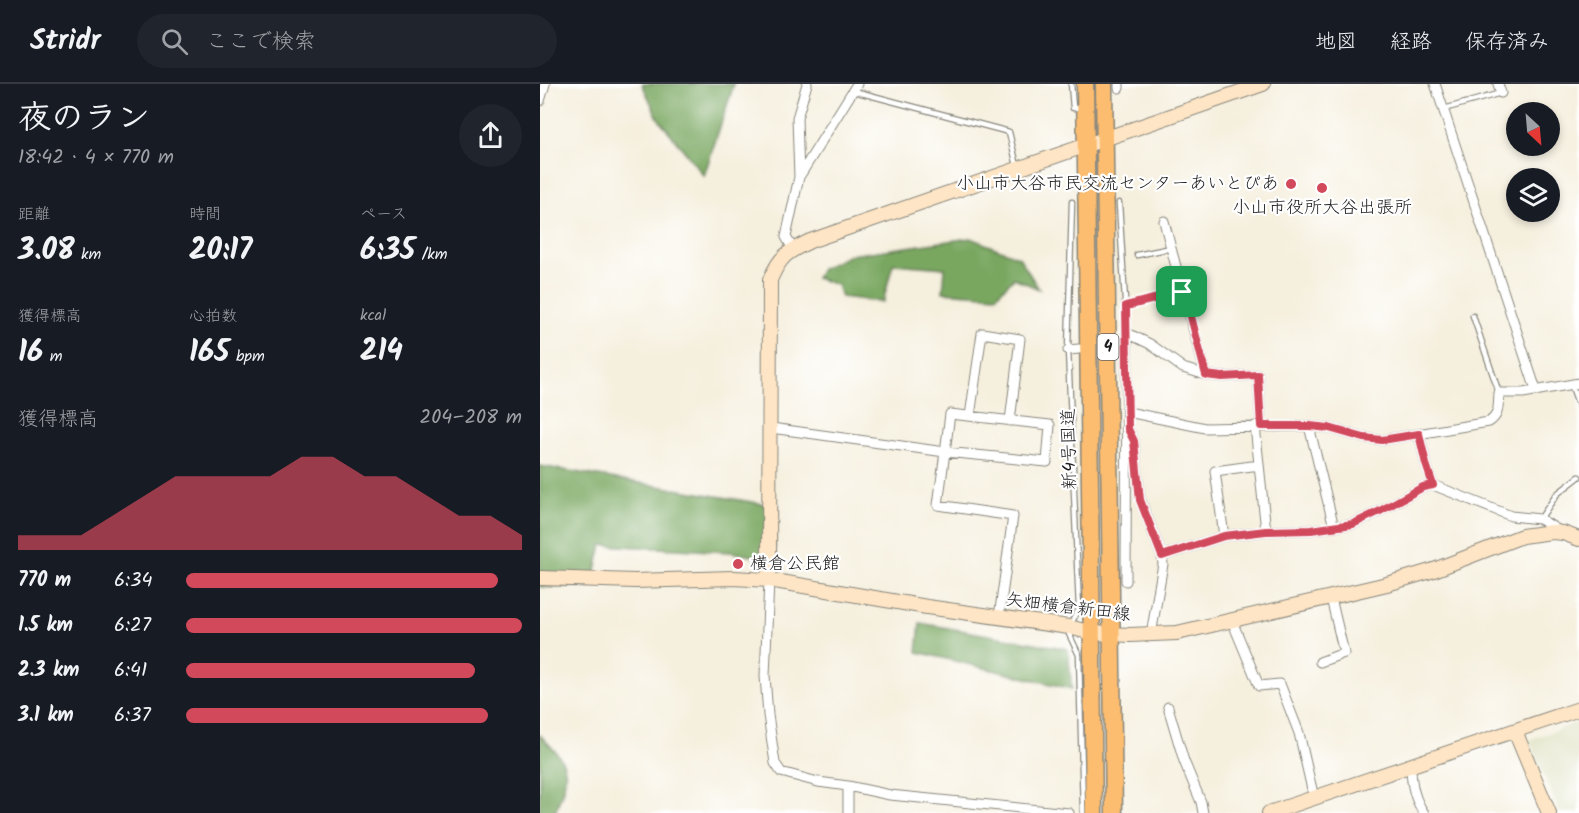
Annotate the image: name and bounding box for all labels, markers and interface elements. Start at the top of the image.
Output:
search box [137,14,557,68]
text: Stridr [30,19,101,64]
icon: search [158,25,191,58]
text: ここで検索 [206,25,316,60]
text: 地図 [1315,26,1357,59]
text: 経路 [1390,26,1432,59]
text: 保存済み [1465,26,1549,59]
text: 夜のラン [18,93,150,146]
north arrow [1506,102,1560,156]
map controls [1506,102,1560,222]
button: share [459,104,522,167]
text: 18:42 · 4 × 770 m [18,142,174,174]
button: layers [1506,168,1560,222]
place label: 小山市大谷市民交流センターあいとぴあ [956,170,1279,199]
marker: 小山市大谷市民交流センターあいとぴあ [1284,177,1298,191]
marker: 小山市役所大谷出張所 [1315,181,1329,195]
place label: 小山市役所大谷出張所 [1232,194,1412,223]
text: 距離 [18,202,50,227]
text: 時間 [189,202,221,227]
text: ペース [360,202,407,227]
text: 3.08 [18,227,75,275]
text: 20:17 [189,227,252,275]
text: 6:35 [360,227,415,275]
text: km [75,242,101,267]
text: /km [415,242,448,267]
pin [1156,266,1207,317]
icon: arrive [1165,275,1198,308]
text: kcal [360,303,386,328]
text: 獲得標高 [18,304,82,329]
text: 心拍数 [189,304,237,329]
text: 214 [360,328,403,376]
text: 16 [18,329,43,377]
text: 165 [189,329,230,377]
road number: 4 [1098,334,1118,360]
text: m [43,344,62,369]
text: bpm [230,344,265,369]
text: 204–208 m [420,402,522,434]
text: 獲得標高 [18,404,98,436]
street label: 新4号国道 [1055,408,1085,490]
place label: 横倉公民館 [750,550,840,579]
marker: 横倉公民館 [731,557,745,571]
text: 770 m [18,565,71,597]
text: 6:34 [114,565,152,597]
street label: 矢畑横倉新田線 [1004,586,1132,630]
text: 1.5 km [18,610,73,642]
text: 6:27 [114,610,151,642]
text: 2.3 km [18,655,79,687]
text: 6:41 [114,655,147,687]
text: 3.1 km [18,700,74,732]
text: 6:37 [114,700,151,732]

